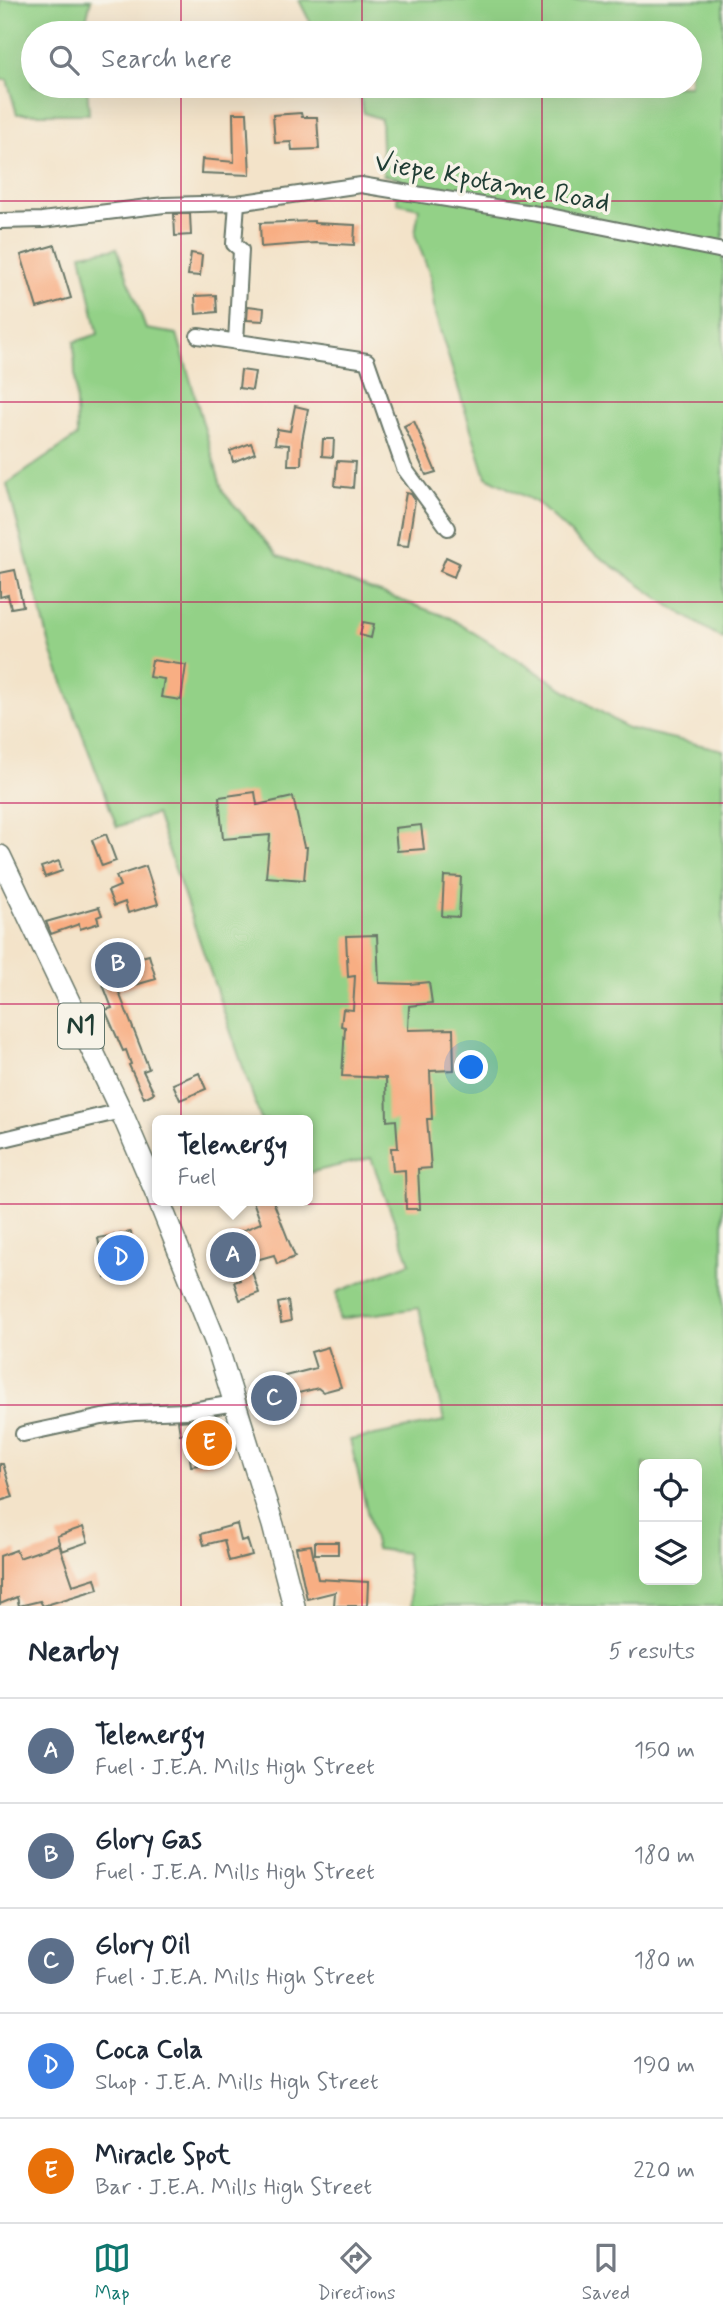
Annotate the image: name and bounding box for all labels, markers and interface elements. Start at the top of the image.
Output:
search box [21,21,702,98]
icon: search [45,41,83,79]
text: Search here [101,43,232,77]
street label: Viepe Kpotame Road [371,144,613,222]
pin: B [95,939,141,991]
road number: N1 [58,1004,104,1049]
your location [454,1050,488,1084]
popup [152,1115,313,1206]
text: Telenergy [178,1129,287,1163]
text: Fuel [178,1163,216,1193]
pin: A [210,1229,256,1281]
pin: D [98,1232,144,1284]
pin: C [251,1372,297,1424]
pin: E [186,1417,232,1469]
map controls [639,1459,702,1585]
button: locate [639,1459,702,1522]
button: layers [639,1522,702,1585]
text: Nearby [28,1632,119,1671]
text: 5 results [609,1637,695,1667]
text: Telenergy [95,1719,205,1753]
text: A [43,1736,59,1766]
text: 150 m [634,1736,695,1766]
text: Fuel · J.E.A. Mills High Street [95,1753,375,1783]
text: Glory Gas [95,1824,202,1858]
text: B [44,1841,58,1871]
text: 180 m [634,1841,695,1871]
text: Fuel · J.E.A. Mills High Street [95,1858,375,1888]
text: Glory Oil [95,1929,190,1963]
text: C [43,1946,59,1976]
text: 180 m [634,1946,695,1976]
text: Fuel · J.E.A. Mills High Street [95,1963,375,1993]
text: Coca Cola [95,2034,203,2068]
text: D [43,2051,59,2081]
text: 190 m [633,2051,695,2081]
text: Shop · J.E.A. Mills High Street [95,2068,379,2098]
text: Miracle Spot [95,2139,230,2173]
text: E [44,2156,58,2186]
text: 220 m [633,2156,695,2186]
text: Bar · J.E.A. Mills High Street [95,2173,372,2203]
tab: Map [93,2239,131,2306]
tab: Directions [317,2239,396,2306]
tab: Saved [582,2239,630,2306]

